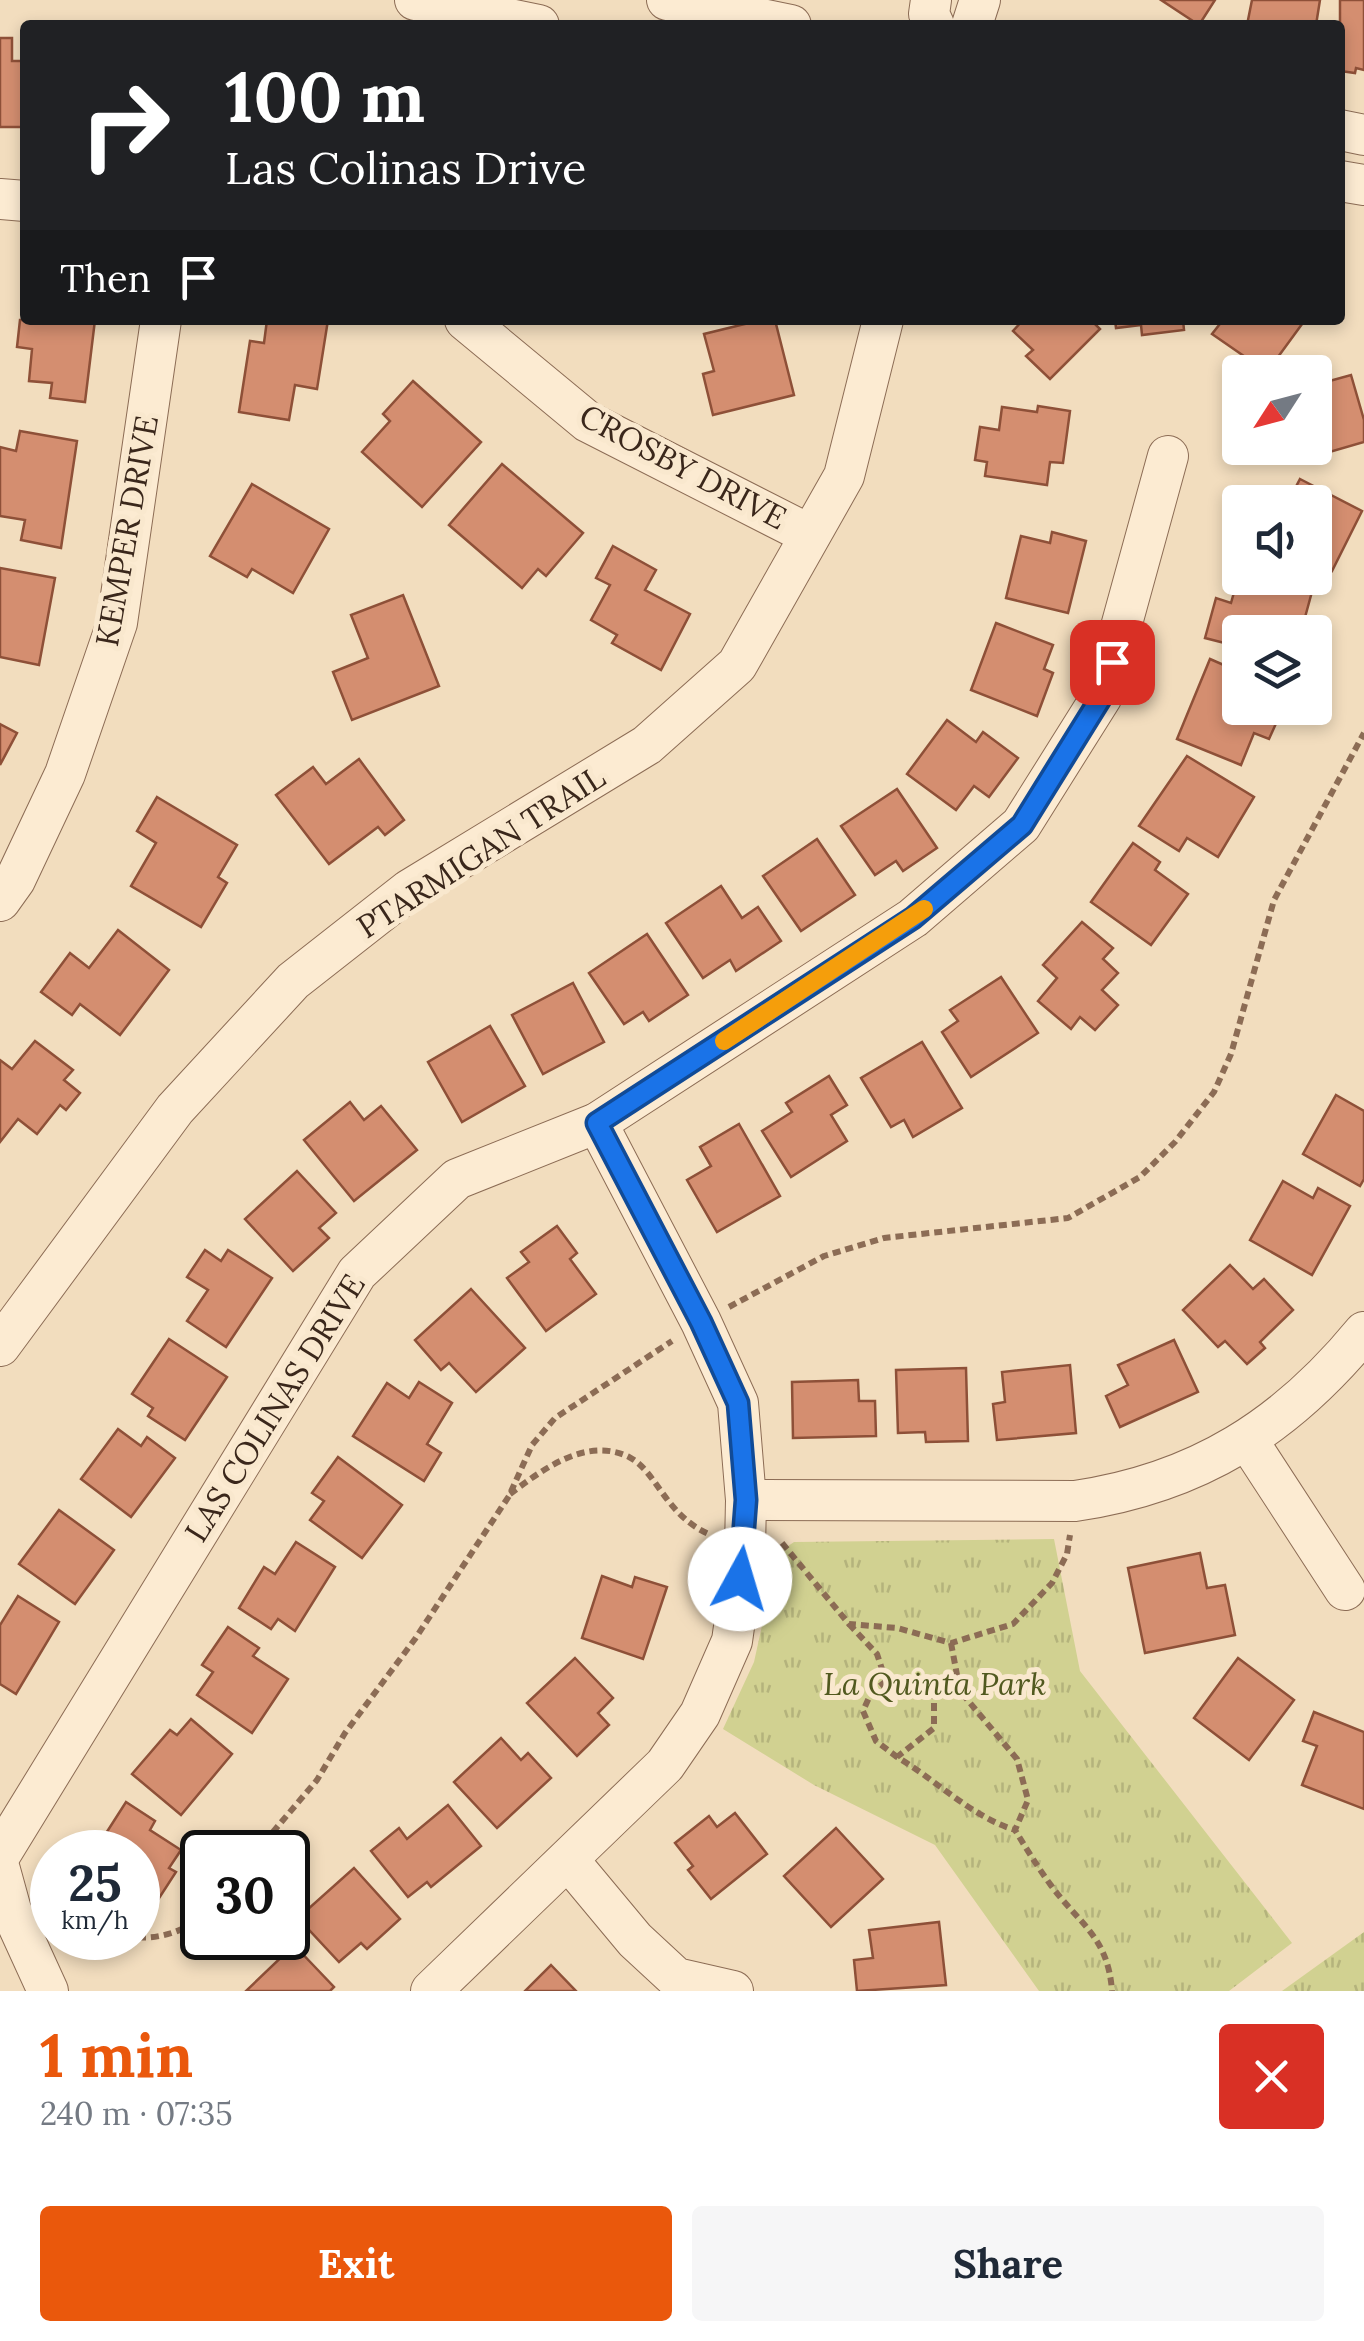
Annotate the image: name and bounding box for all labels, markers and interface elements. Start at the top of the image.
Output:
text: 100 m [225,52,425,141]
icon: right [60,60,190,190]
text: Las Colinas Drive [225,139,586,196]
icon: arrive [171,250,226,305]
text: Then [60,254,151,302]
north arrow [1222,355,1332,465]
map controls [1222,355,1332,725]
street label: CROSBY DRIVE [573,395,794,538]
street label: KEMPER DRIVE [86,412,167,650]
button: sound [1222,485,1332,595]
button: layers [1222,615,1332,725]
pin [1070,620,1155,705]
icon: arrive [1085,635,1140,690]
street label: PTARMIGAN TRAIL [349,756,613,947]
street label: LAS COLINAS DRIVE [175,1266,374,1549]
position arrow [688,1527,792,1631]
park label: La Quinta Park [823,1663,1047,1704]
speed limit sign: 30 [180,1830,310,1960]
text: 25 [68,1851,122,1915]
text: km/h [61,1904,129,1936]
text: 1 min [40,2017,193,2093]
button: close [1219,2024,1324,2129]
text: 240 m · 07:35 [40,2093,233,2134]
button: Exit [40,2206,672,2321]
button: Share [692,2206,1324,2321]

